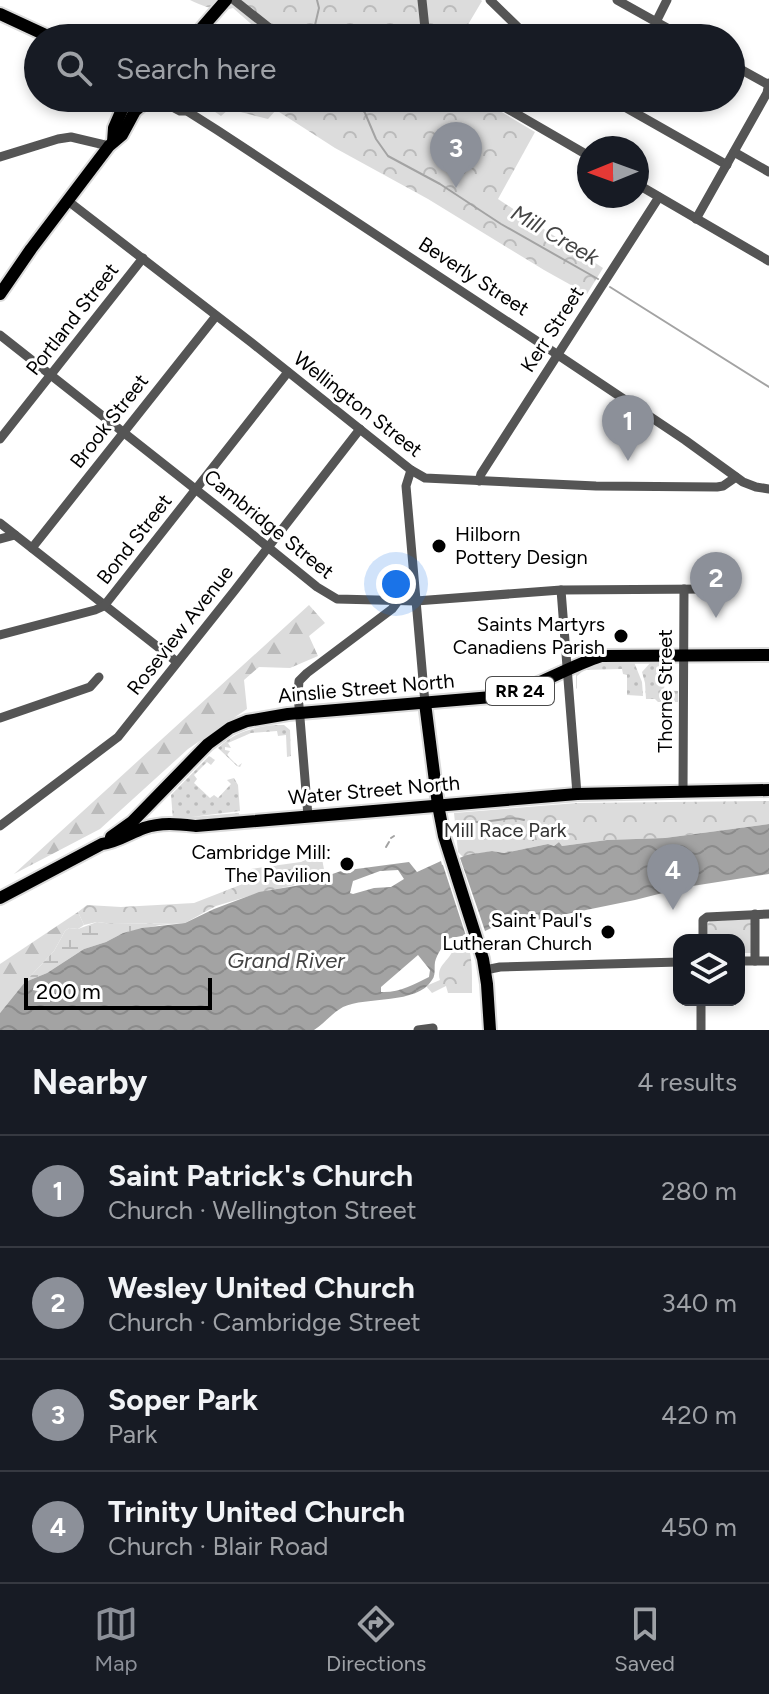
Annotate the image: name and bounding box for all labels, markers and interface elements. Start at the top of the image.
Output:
search box [24,24,745,112]
icon: search [52,46,96,90]
text: Search here [116,50,276,87]
pin: 3 [430,122,482,188]
north arrow [577,136,649,208]
water label: Mill Creek [506,199,605,272]
street label: Beverly Street [414,231,534,321]
street label: Portland Street [21,258,123,380]
street label: Kerr Street [515,282,589,376]
street label: Wellington Street [289,346,427,462]
street label: Brook Street [65,369,153,473]
pin: 1 [602,395,654,461]
street label: Cambridge Street [199,464,339,584]
street label: Bond Street [91,489,177,589]
place label: Hilborn Pottery Design [455,522,588,569]
marker: Hilborn Pottery Design [430,537,448,555]
pin: 2 [690,552,742,618]
street label: Roseview Avenue [122,560,238,700]
your location [376,564,416,604]
place label: Saints Martyrs Canadiens Parish [453,612,605,659]
marker: Saints Martyrs Canadiens Parish [612,627,630,645]
street label: Thorne Street [653,629,677,753]
street label: Ainslie Street North [277,668,455,708]
road number: RR 24 [486,677,554,705]
street label: Water Street North [287,771,461,809]
park label: Mill Race Park [444,818,567,842]
place label: Cambridge Mill: The Pavilion [192,840,331,887]
pin: 4 [647,844,699,910]
marker: Cambridge Mill: The Pavilion [338,855,356,873]
place label: Saint Paul's Lutheran Church [442,908,592,955]
marker: Saint Paul's Lutheran Church [599,923,617,941]
map controls [673,934,745,1006]
button: layers [673,934,745,1006]
water label: Grand River [227,947,346,974]
scale bar [24,974,212,1010]
text: 200 m [36,978,101,1005]
text: Nearby [32,1062,147,1103]
text: 4 results [637,1066,737,1098]
text: Saint Patrick's Church [108,1157,413,1194]
text: 1 [53,1175,63,1207]
text: 280 m [661,1175,737,1207]
text: Church · Wellington Street [108,1194,417,1226]
text: Wesley United Church [108,1269,415,1306]
text: 2 [50,1287,66,1319]
text: 340 m [661,1287,737,1319]
text: Church · Cambridge Street [108,1306,421,1338]
text: Soper Park [108,1381,258,1418]
text: 3 [51,1399,65,1431]
text: 420 m [661,1399,737,1431]
text: Park [108,1418,157,1450]
text: Trinity United Church [108,1493,405,1530]
text: 4 [50,1511,66,1543]
text: 450 m [661,1511,737,1543]
text: Church · Blair Road [108,1530,329,1562]
tab: Map [94,1602,138,1677]
tab: Directions [326,1602,426,1677]
tab: Saved [614,1602,675,1677]

